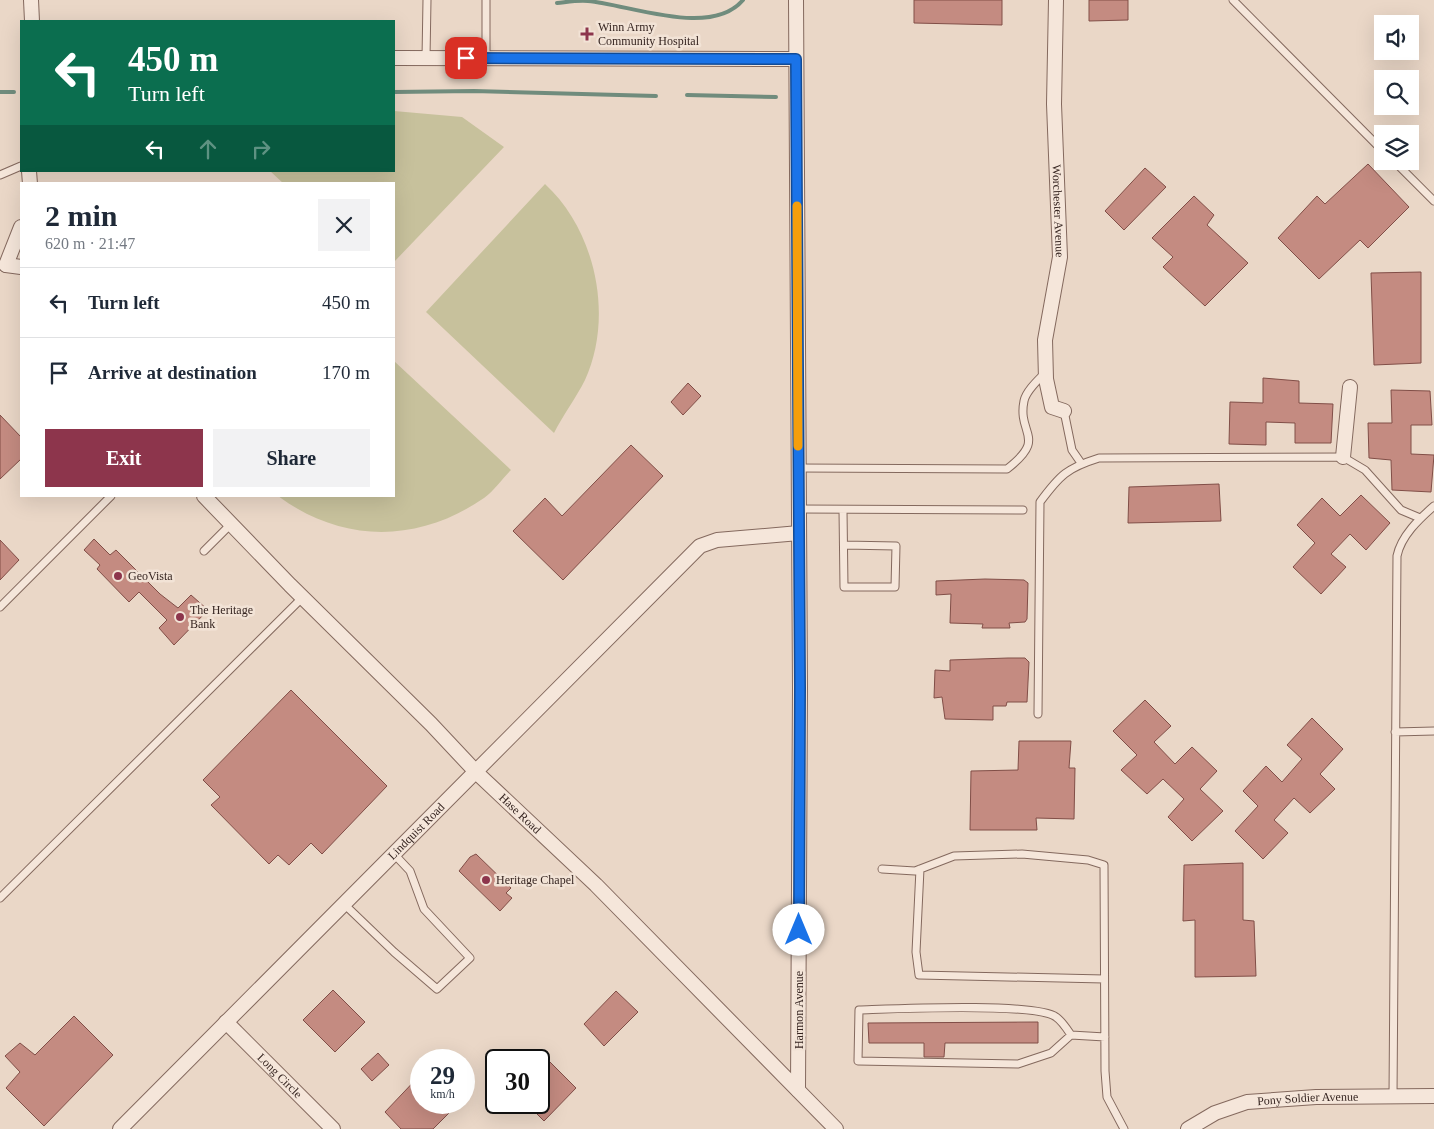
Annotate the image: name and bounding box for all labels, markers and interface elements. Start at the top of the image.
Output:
map controls [1374,15,1419,170]
button: sound [1374,15,1419,60]
place label: Winn Army Community Hospital [598,20,700,48]
marker: Winn Army Community Hospital [580,27,594,41]
pin [445,37,487,79]
icon: left [45,40,110,105]
text: 450 m [128,40,218,79]
icon: arrive [452,44,480,72]
button: search [1374,70,1419,115]
text: Turn left [128,81,205,106]
button: layers [1374,125,1419,170]
icon: left [141,135,169,163]
icon: ahead [194,135,222,163]
icon: right [247,135,275,163]
street label: Worchester Avenue [1049,164,1067,258]
text: 2 min [45,199,118,232]
button: close [318,199,370,251]
text: 620 m · 21:47 [45,235,135,252]
icon: left [45,289,73,317]
text: Turn left [88,292,160,313]
text: 450 m [322,292,370,313]
icon: arrive [45,359,73,387]
text: Arrive at destination [88,362,257,383]
text: 170 m [322,362,370,383]
button: Exit [45,429,203,487]
button: Share [213,429,370,487]
place label: GeoVista [128,569,173,583]
marker: GeoVista [112,570,124,582]
place label: The Heritage Bank [190,603,253,631]
marker: The Heritage Bank [174,611,186,623]
street label: Hase Road [496,790,544,836]
street label: Lindquist Road [385,800,447,863]
place label: Heritage Chapel [496,873,575,887]
marker: Heritage Chapel [480,874,492,886]
position arrow [772,903,824,955]
street label: Harmon Avenue [792,971,806,1049]
speed limit sign: 30 [485,1049,550,1114]
street label: Long Circle [254,1050,305,1101]
text: 29 [430,1062,455,1089]
text: km/h [430,1087,455,1101]
street label: Pony Soldier Avenue [1257,1090,1358,1108]

